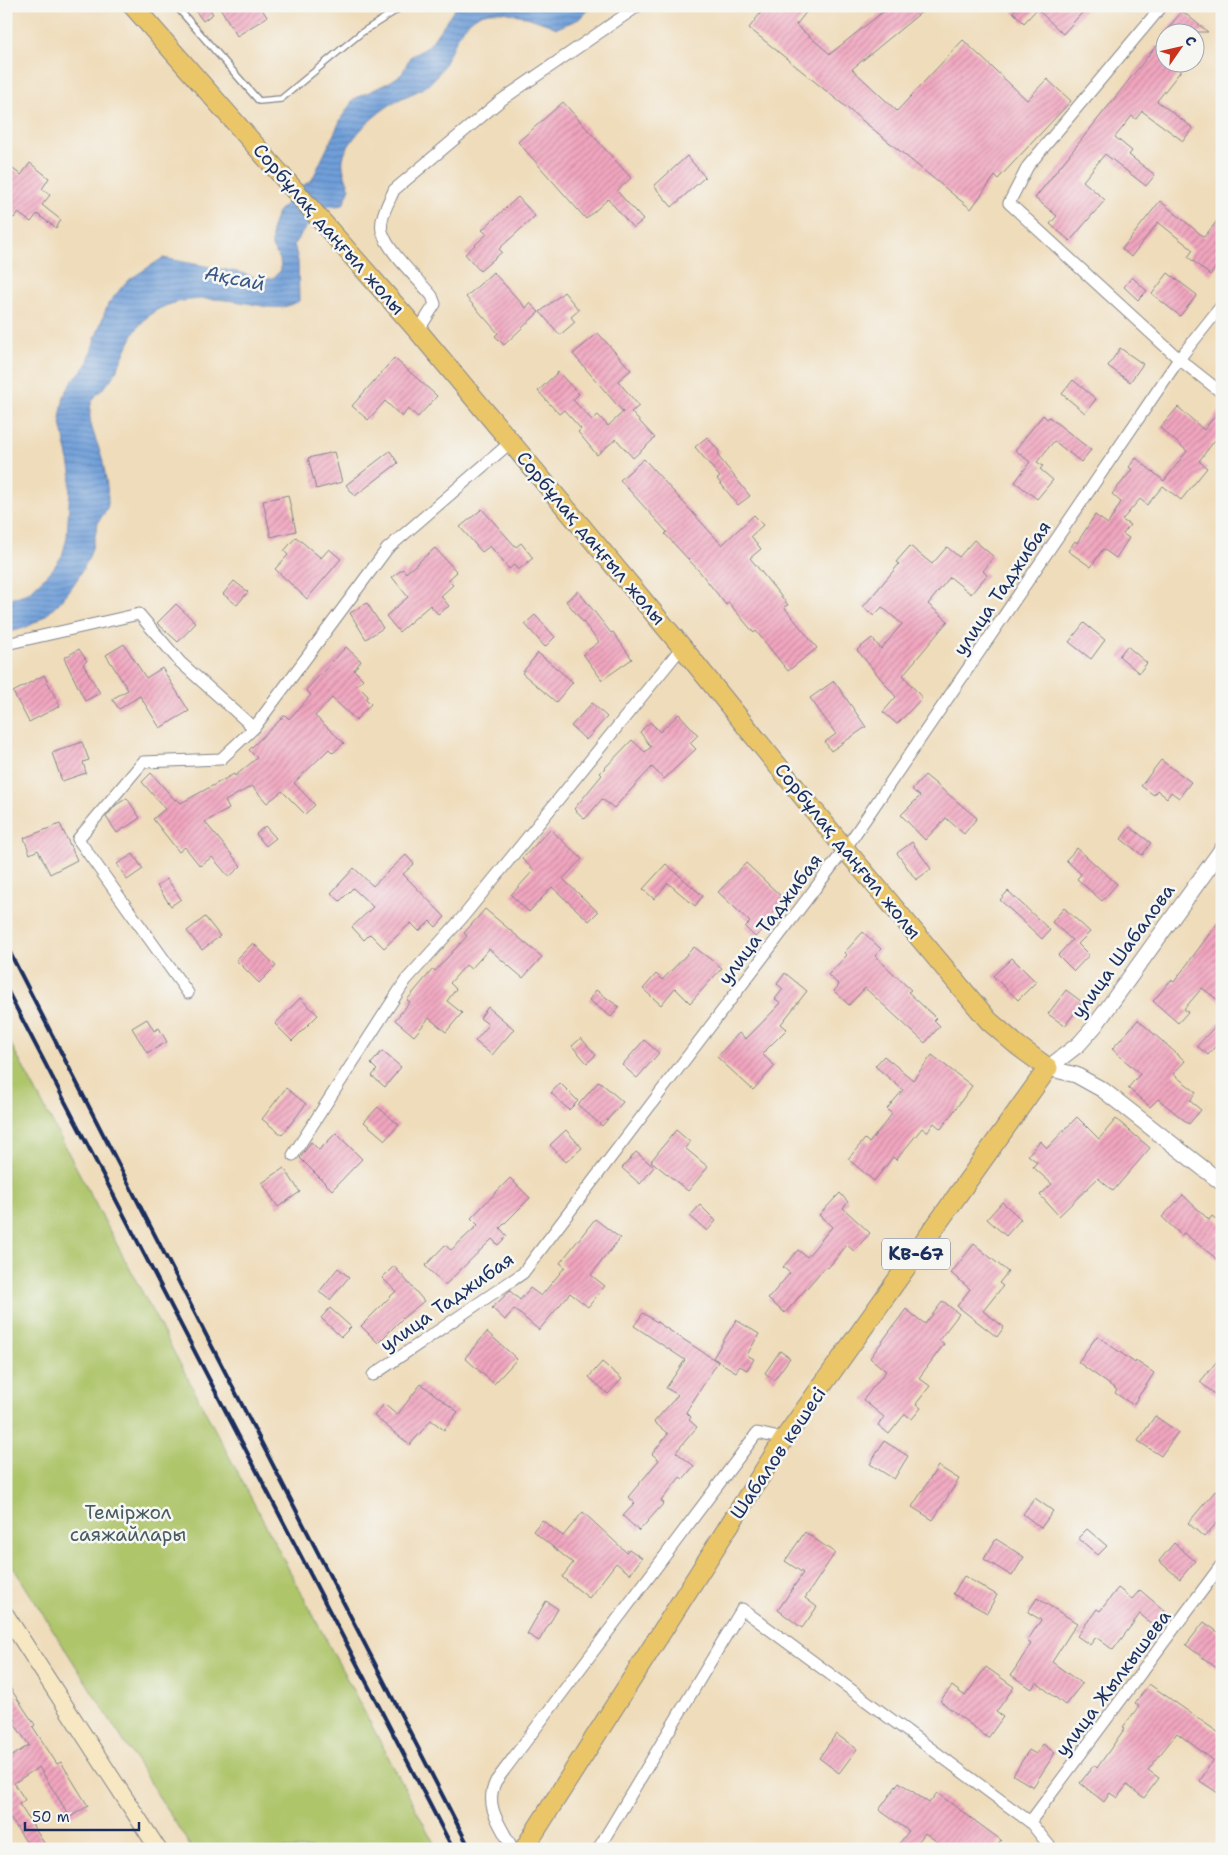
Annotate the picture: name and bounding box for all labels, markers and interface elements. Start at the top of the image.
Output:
north arrow [1156,22,1206,72]
text: С [1181,32,1201,49]
street label: Сорбұлақ даңғыл жолы [248,138,410,320]
water label: Ақсай [203,259,267,297]
street label: Сорбұлақ даңғыл жолы [511,446,671,630]
street label: улица Таджибая [948,516,1056,660]
street label: Сорбұлақ даңғыл жолы [769,758,927,944]
street label: улица Таджибая [713,848,827,990]
street label: улица Шабалова [1066,879,1180,1023]
road number: KB-67 [882,1238,950,1270]
street label: улица Таджибая [375,1247,519,1357]
street label: Шабалов көшесі [724,1382,832,1524]
park label: Теміржол саяжайлары [70,1500,186,1547]
street label: улица Жылкышева [1050,1604,1177,1761]
scale bar [25,1800,139,1832]
text: 50 m [32,1807,70,1827]

